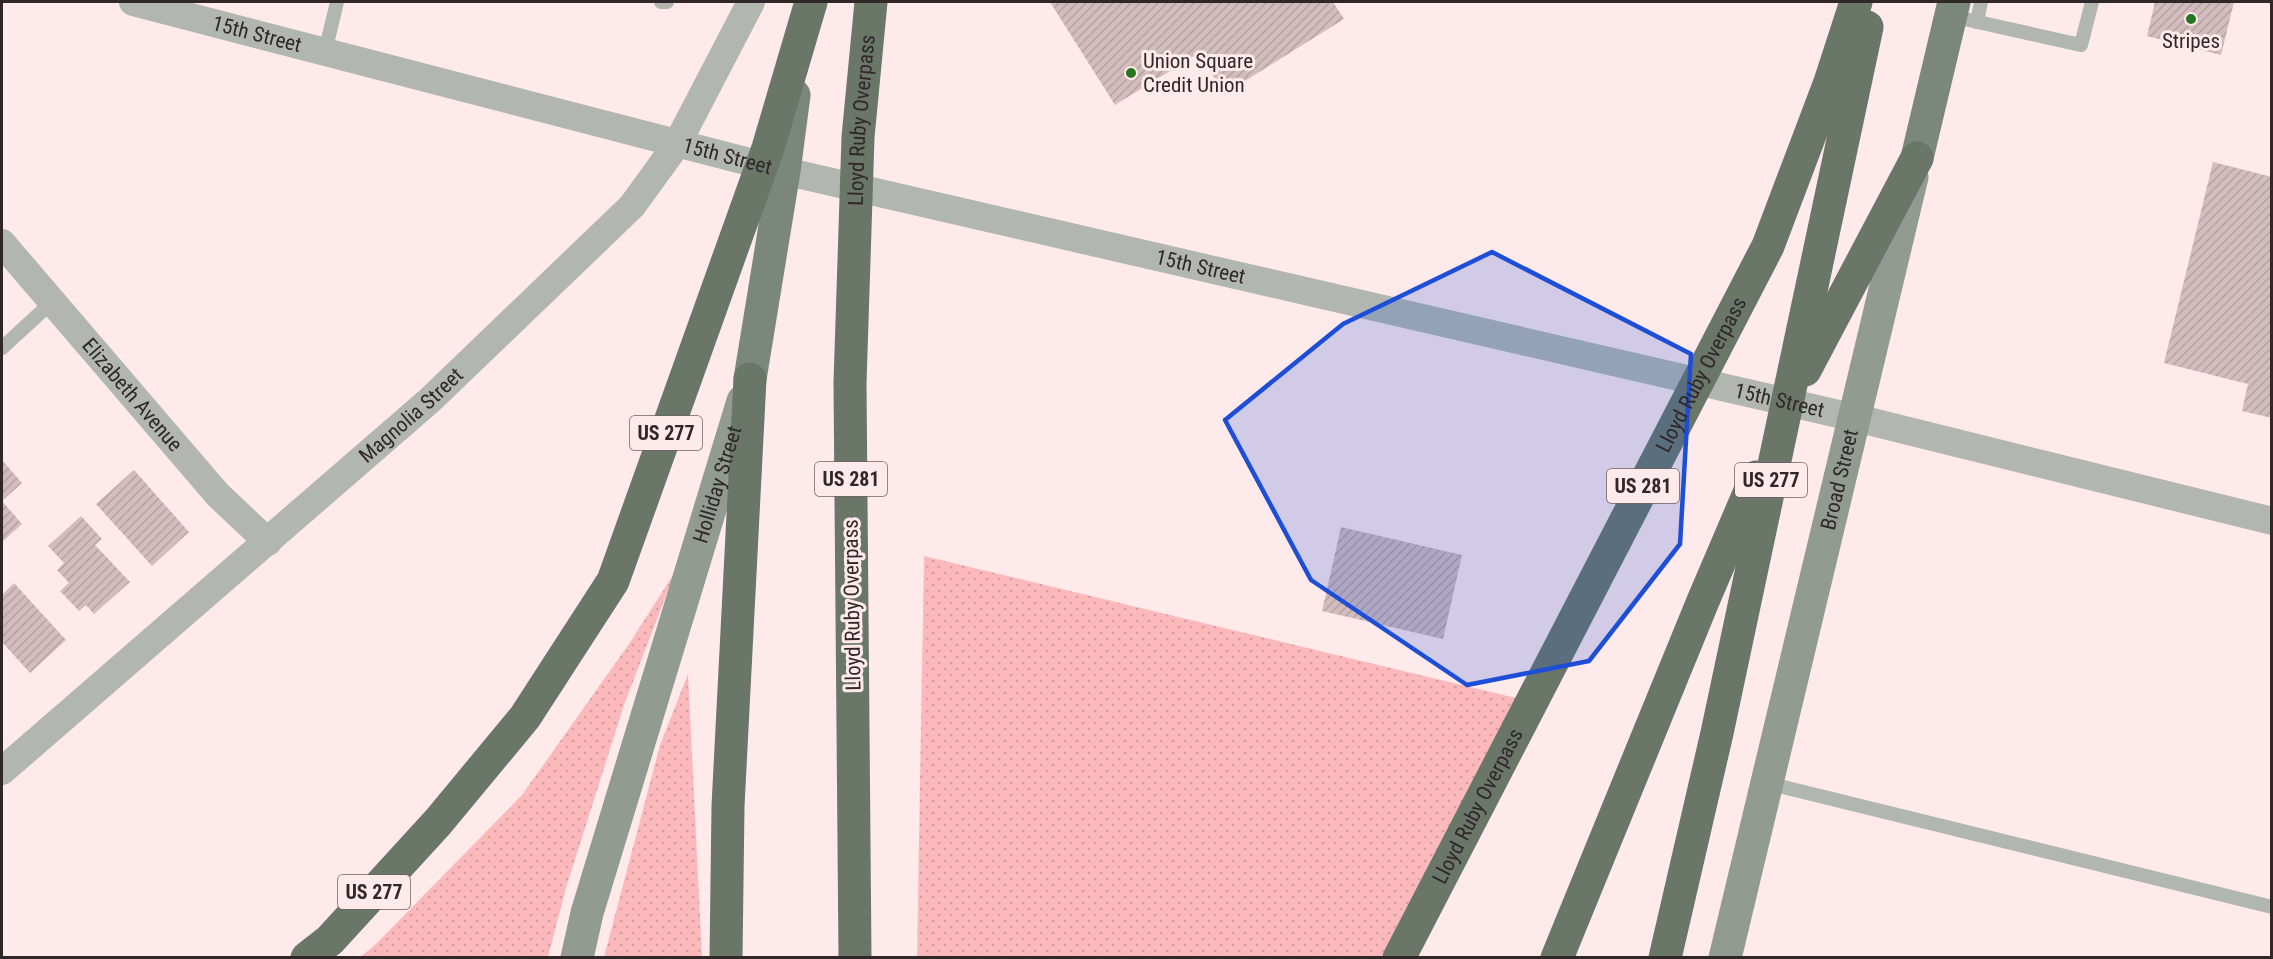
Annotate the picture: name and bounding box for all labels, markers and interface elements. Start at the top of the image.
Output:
street label: 15th Street [210,11,304,57]
marker: Stripes [2184,12,2198,26]
place label: Stripes [2162,29,2220,53]
street label: Lloyd Ruby Overpass [844,34,880,206]
place label: Union Square Credit Union [1143,49,1253,97]
marker: Union Square Credit Union [1124,66,1138,80]
street label: 15th Street [680,133,774,179]
street label: 15th Street [1153,245,1248,289]
street label: Lloyd Ruby Overpass [1651,293,1751,456]
street label: Elizabeth Avenue [77,333,187,456]
street label: Magnolia Street [354,363,468,468]
street label: 15th Street [1732,378,1826,422]
road number: US 277 [630,416,702,450]
street label: Holliday Street [688,423,747,546]
street label: Broad Street [1816,427,1863,532]
road number: US 281 [815,462,887,496]
road number: US 277 [1735,463,1807,497]
road number: US 281 [1607,469,1679,503]
street label: Lloyd Ruby Overpass [839,519,865,691]
street label: Lloyd Ruby Overpass [1428,725,1528,888]
road number: US 277 [338,875,410,909]

